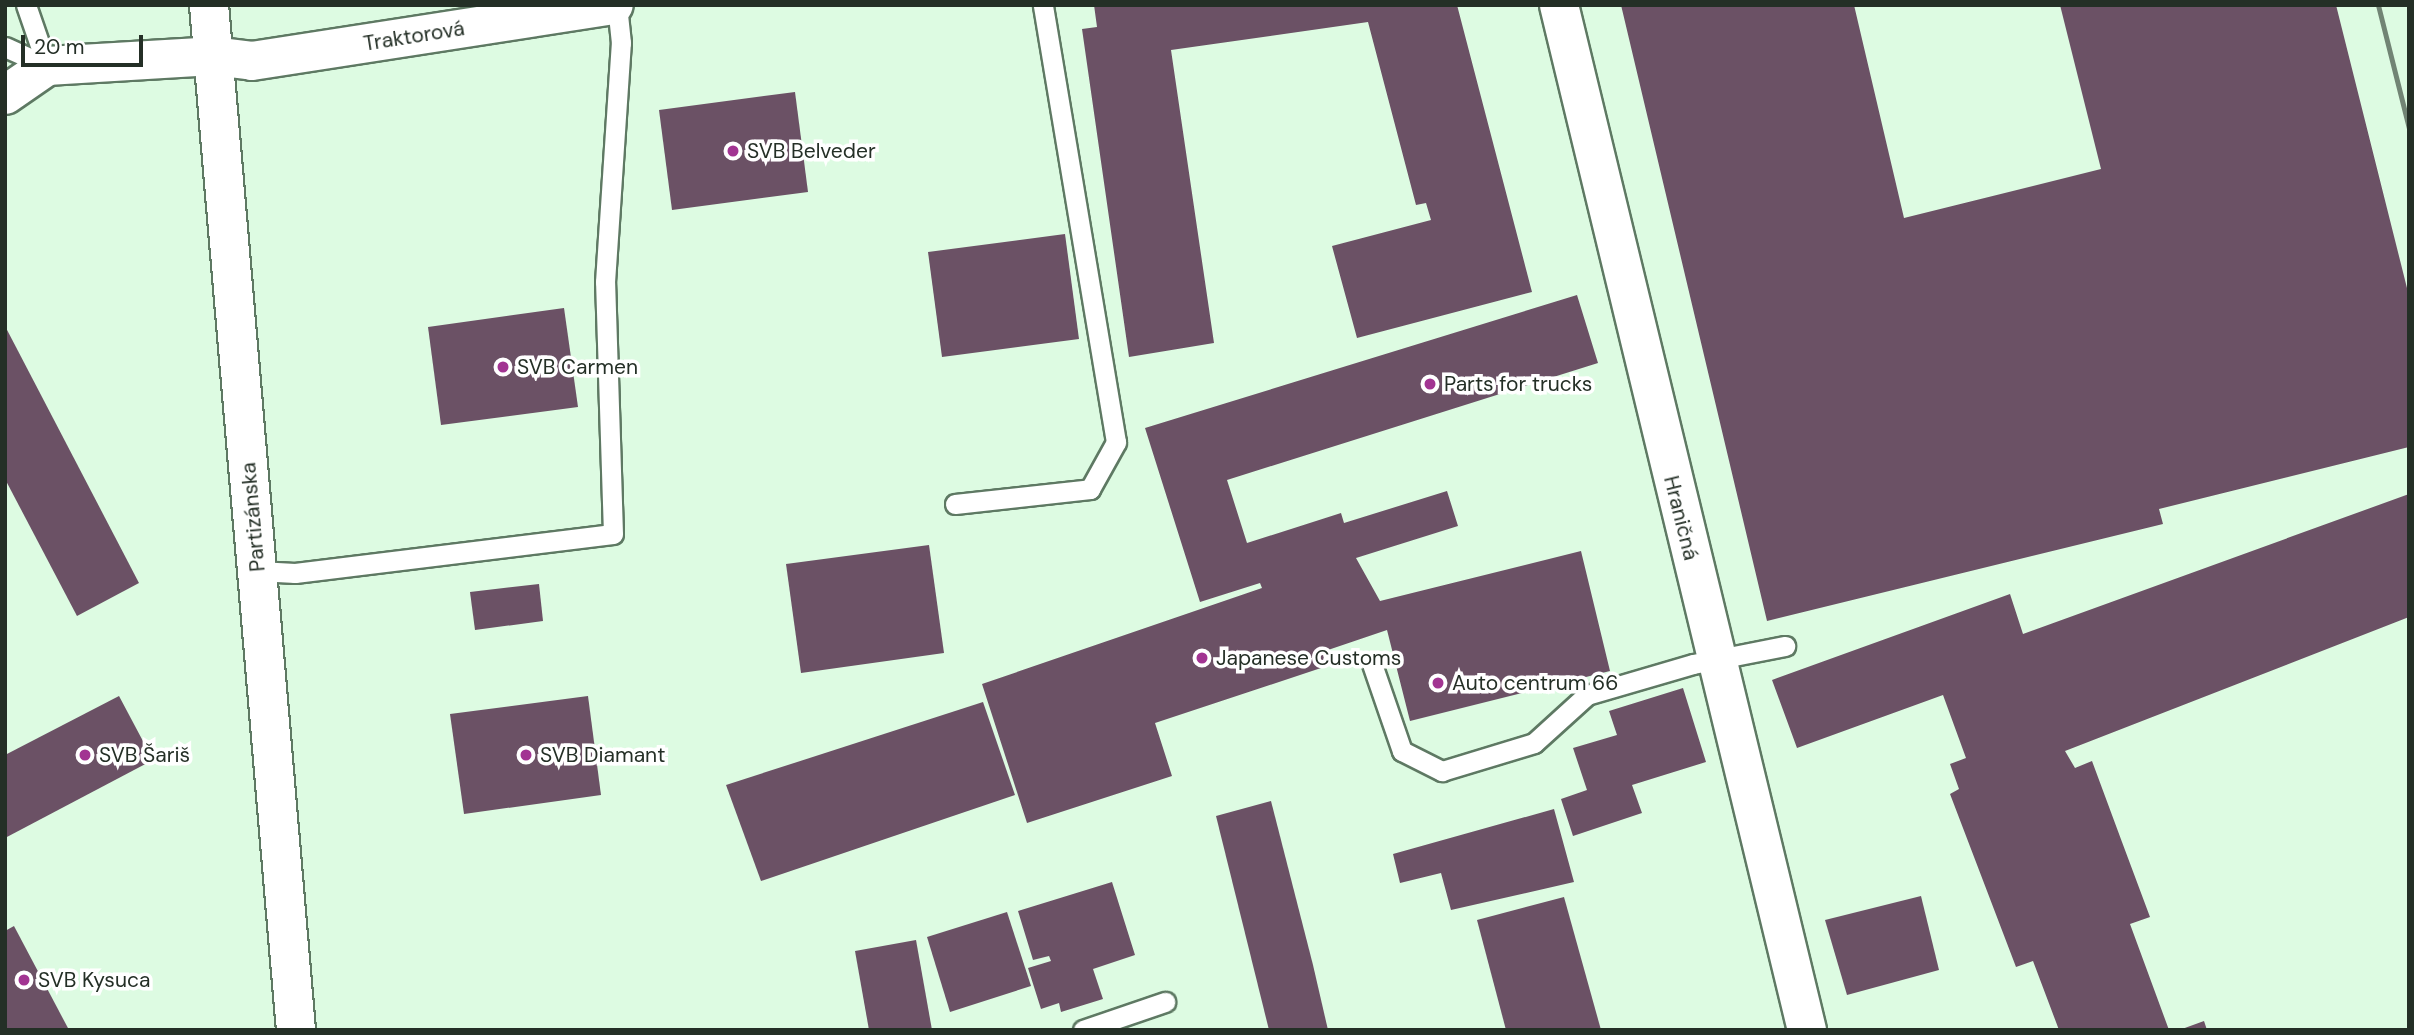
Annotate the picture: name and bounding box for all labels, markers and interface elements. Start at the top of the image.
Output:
street label: Traktorová [362,16,466,56]
scale bar [24,21,147,65]
text: 20 m [34,33,85,61]
place label: SVB Belveder [747,138,876,164]
marker: SVB Belveder [725,143,741,159]
place label: SVB Carmen [517,354,638,380]
marker: SVB Carmen [495,359,511,375]
place label: Parts for trucks [1444,371,1592,397]
marker: Parts for trucks [1422,376,1438,392]
street label: Partizánska [236,461,270,573]
street label: Hraničná [1658,473,1704,563]
place label: Japanese Customs [1216,645,1401,671]
marker: Japanese Customs [1194,650,1210,666]
place label: Auto centrum 66 [1452,670,1618,696]
marker: Auto centrum 66 [1430,675,1446,691]
place label: SVB Šariš [99,742,190,768]
place label: SVB Diamant [540,742,665,768]
marker: SVB Šariš [77,747,93,763]
marker: SVB Diamant [518,747,534,763]
place label: SVB Kysuca [38,967,150,993]
marker: SVB Kysuca [16,972,32,988]

